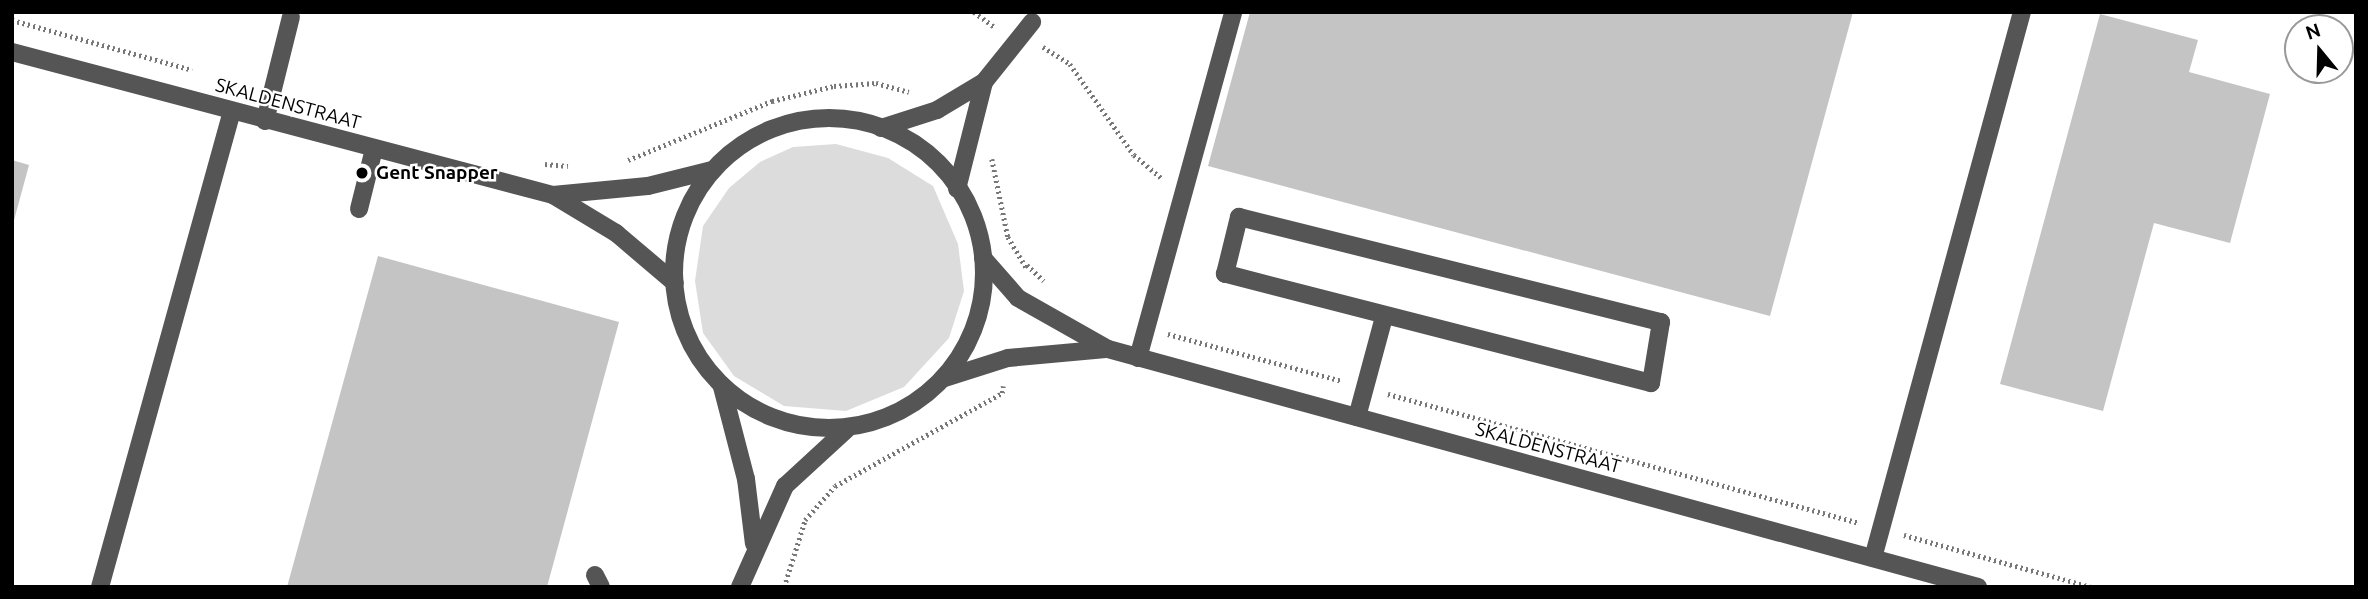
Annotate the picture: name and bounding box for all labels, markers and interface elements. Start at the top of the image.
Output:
north arrow [2284,14,2354,84]
text: N [2303,18,2323,44]
street label: SKALDENSTRAAT [213,74,363,134]
place label: Gent Snapper [376,162,498,184]
marker: Gent Snapper [354,165,370,181]
street label: SKALDENSTRAAT [1473,418,1623,478]

